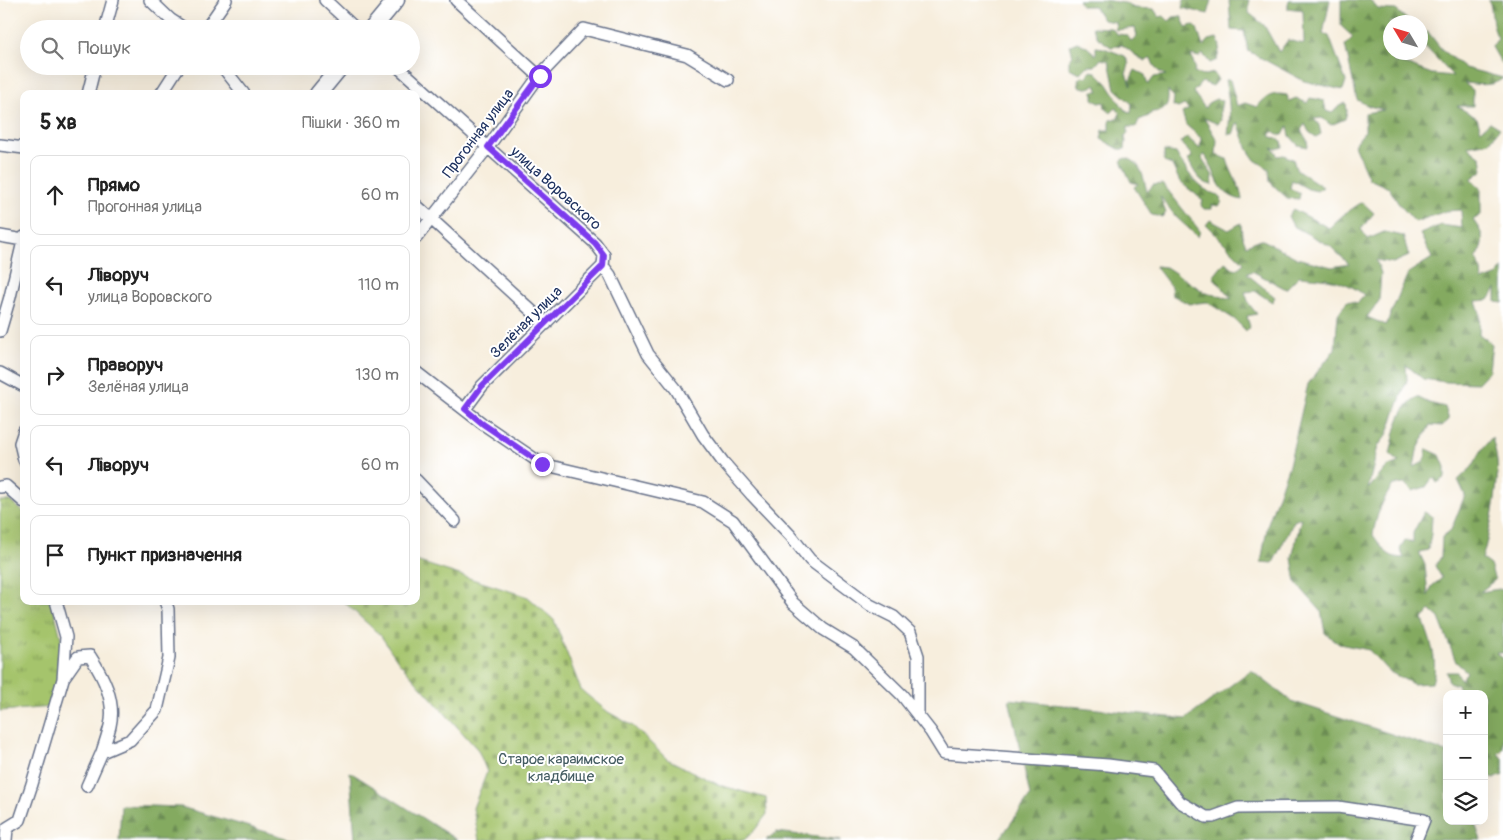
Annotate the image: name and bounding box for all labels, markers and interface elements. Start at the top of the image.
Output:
north arrow [1383,15,1428,60]
search box [20,20,420,75]
icon: search [38,34,66,62]
text: Пошук [78,36,131,60]
route start [529,65,552,88]
street label: Прогонная улица [439,85,518,182]
text: 5 хв [40,109,77,136]
text: Пішки · 360 m [302,113,400,133]
street label: улица Воровского [505,142,605,234]
text: Прямо [88,173,140,197]
icon: ahead [41,181,69,209]
text: 60 m [361,185,399,205]
text: Прогонная улица [88,197,202,217]
text: Ліворуч [88,263,149,287]
icon: left [41,271,69,299]
text: 110 m [358,275,399,295]
street label: Зелёная улица [486,282,566,362]
text: улица Воровского [88,287,212,307]
text: Праворуч [88,353,163,377]
icon: right [41,361,69,389]
text: 130 m [355,365,399,385]
text: Зелёная улица [88,377,189,397]
icon: left [41,451,69,479]
text: Ліворуч [88,453,149,477]
route end [531,453,554,476]
text: 60 m [361,455,399,475]
icon: arrive [41,541,69,569]
text: Пункт призначення [88,543,242,567]
map controls [1443,690,1488,825]
button: + [1443,690,1488,735]
button: − [1443,735,1488,780]
park label: Старое караимское кладбище [498,750,624,786]
button: layers [1443,780,1488,825]

